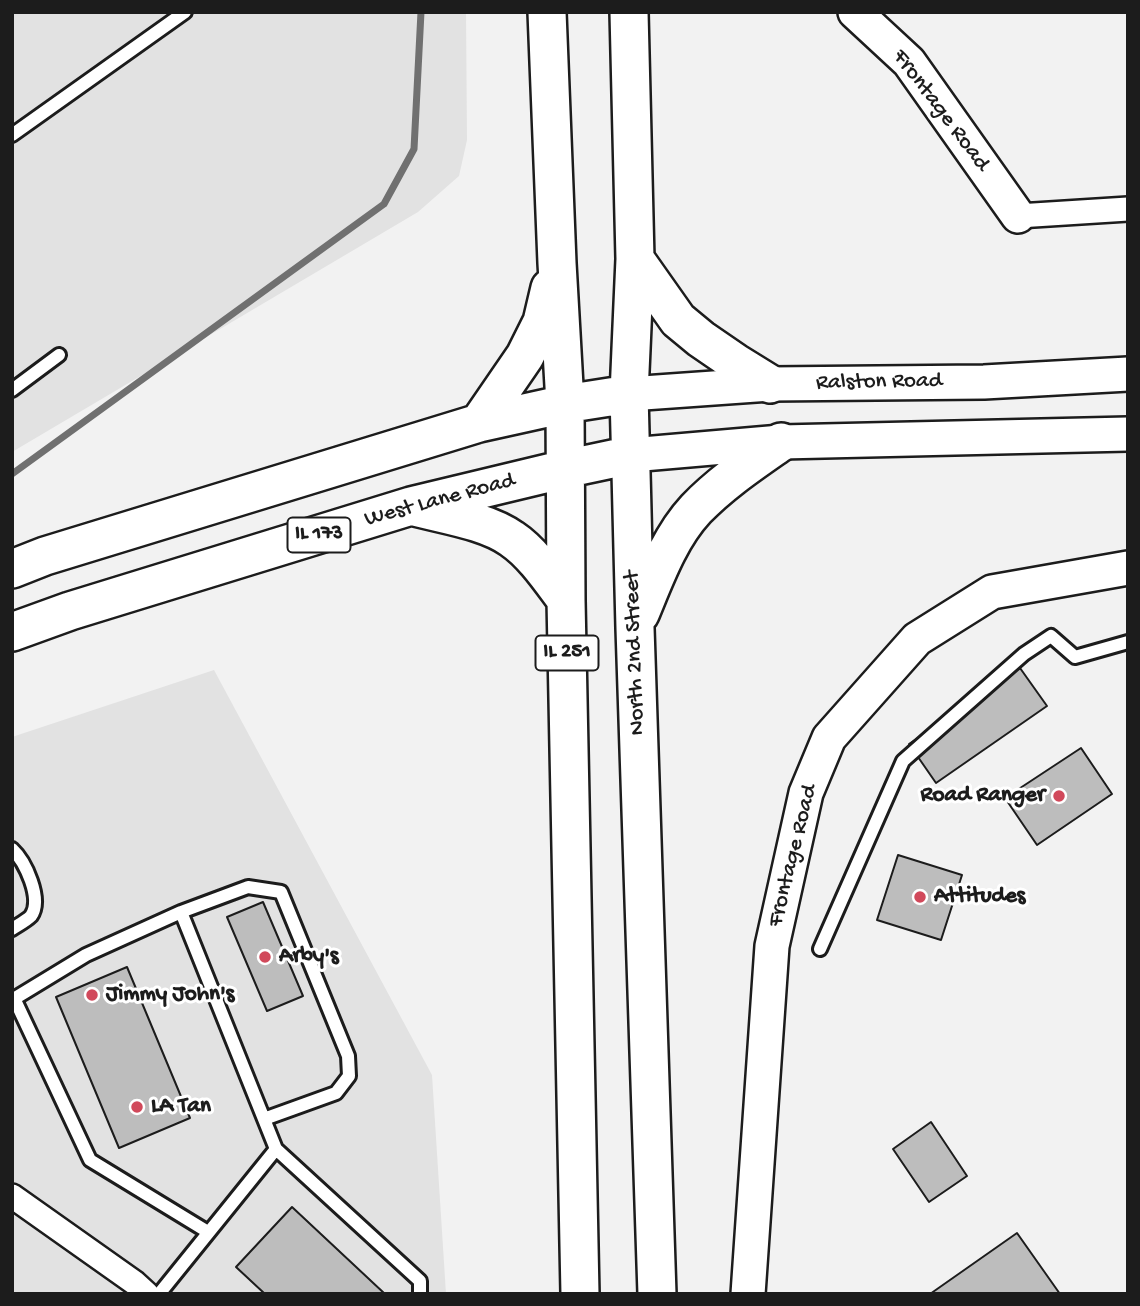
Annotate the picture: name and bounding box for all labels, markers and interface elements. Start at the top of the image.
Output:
street label: Frontage Road [885,45,995,177]
street label: Ralston Road [816,368,942,398]
street label: West Lane Road [362,468,518,534]
road number: IL 173 [288,518,350,552]
street label: North 2nd Street [619,570,653,736]
road number: IL 251 [536,636,598,670]
street label: Frontage Road [763,782,825,930]
place label: Road Ranger [920,782,1045,810]
marker: Road Ranger [1051,788,1067,804]
place label: Attitudes [934,883,1025,911]
marker: Attitudes [912,889,928,905]
place label: Arby's [279,943,338,971]
marker: Arby's [257,949,273,965]
place label: Jimmy John's [106,981,234,1009]
marker: Jimmy John's [84,987,100,1003]
place label: LA Tan [151,1093,211,1121]
marker: LA Tan [129,1099,145,1115]

